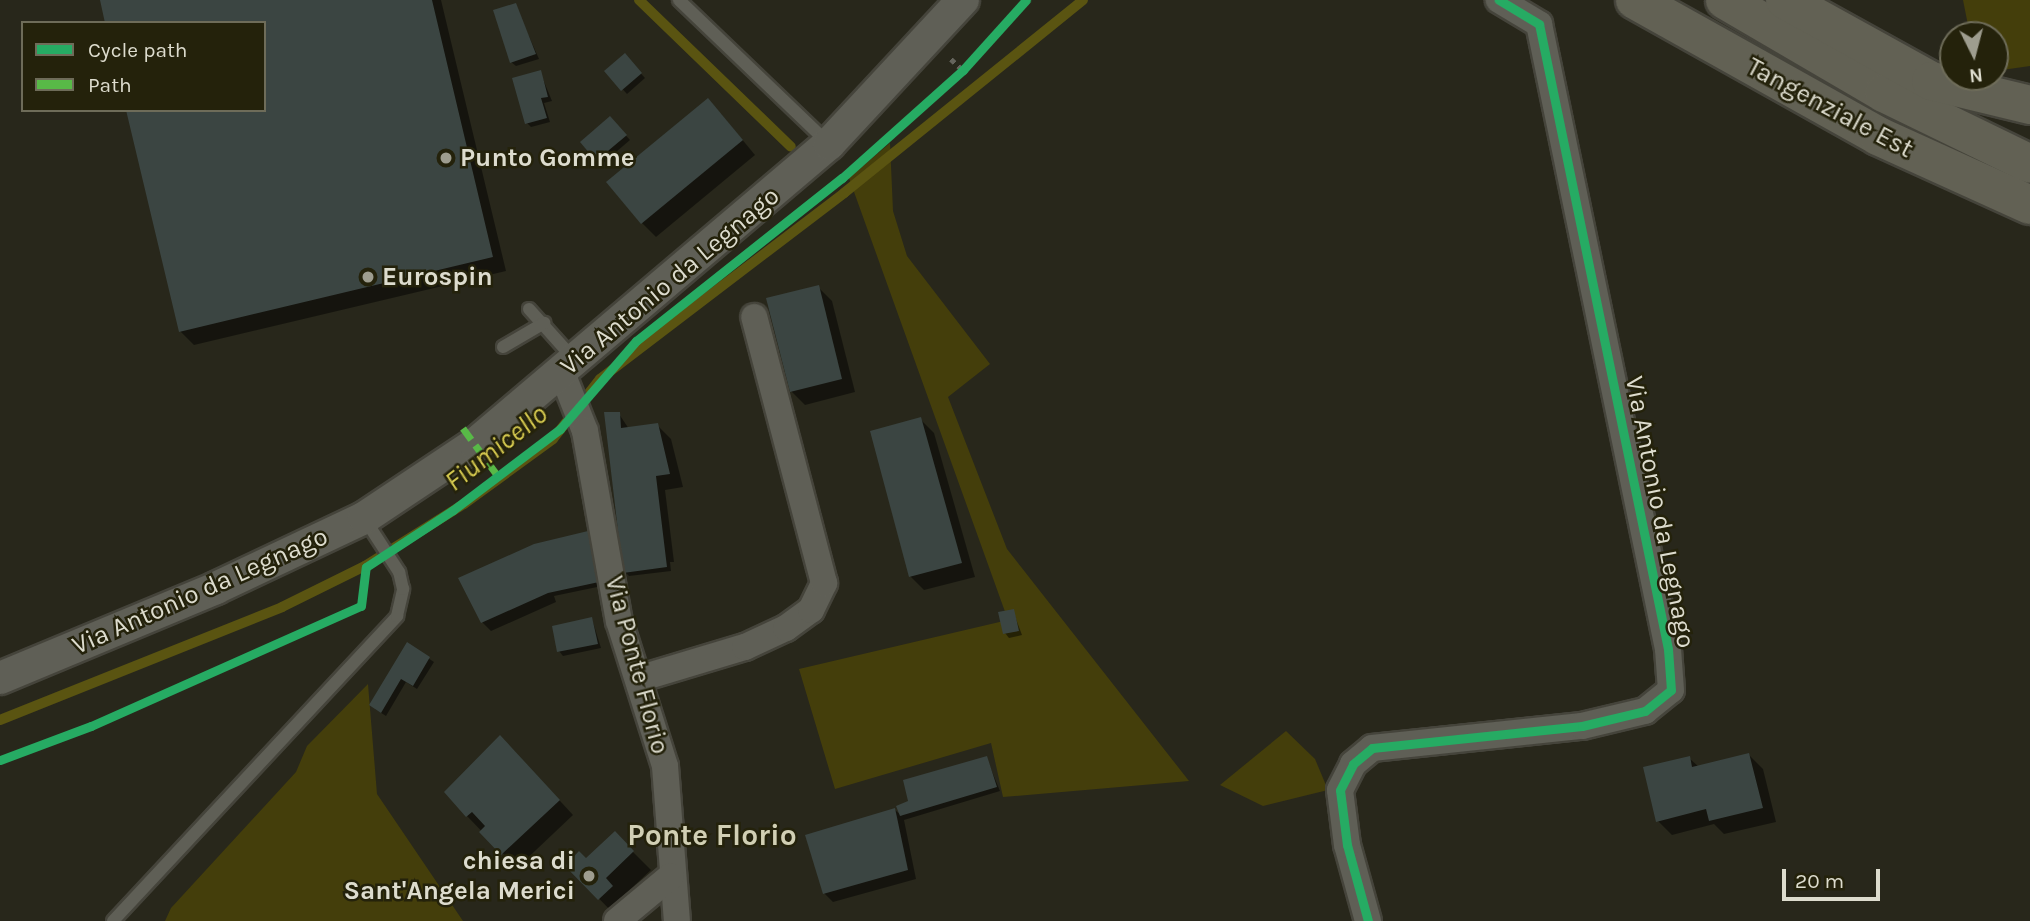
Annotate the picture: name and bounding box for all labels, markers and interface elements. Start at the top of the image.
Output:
legend [21,21,266,112]
north arrow [1939,21,2009,91]
text: Cycle path [88,38,188,62]
street label: Tangenziale Est [1742,51,1918,165]
text: N [1968,63,1984,87]
text: Path [88,73,132,97]
place label: Punto Gomme [460,142,635,174]
marker: Punto Gomme [438,150,454,166]
street label: Via Antonio da Legnago [554,180,786,382]
place label: Eurospin [382,261,493,293]
marker: Eurospin [360,269,376,285]
street label: Via Antonio da Legnago [1618,373,1702,651]
water label: Fiumicello [438,398,554,498]
street label: Via Antonio da Legnago [67,521,333,661]
street label: Via Ponte Florio [598,573,676,757]
district label: Ponte Florio [627,817,797,853]
place label: chiesa di Sant'Angela Merici [343,845,575,906]
scale bar [1785,855,1883,899]
marker: chiesa di Sant'Angela Merici [581,868,597,884]
text: 20 m [1795,869,1844,893]

